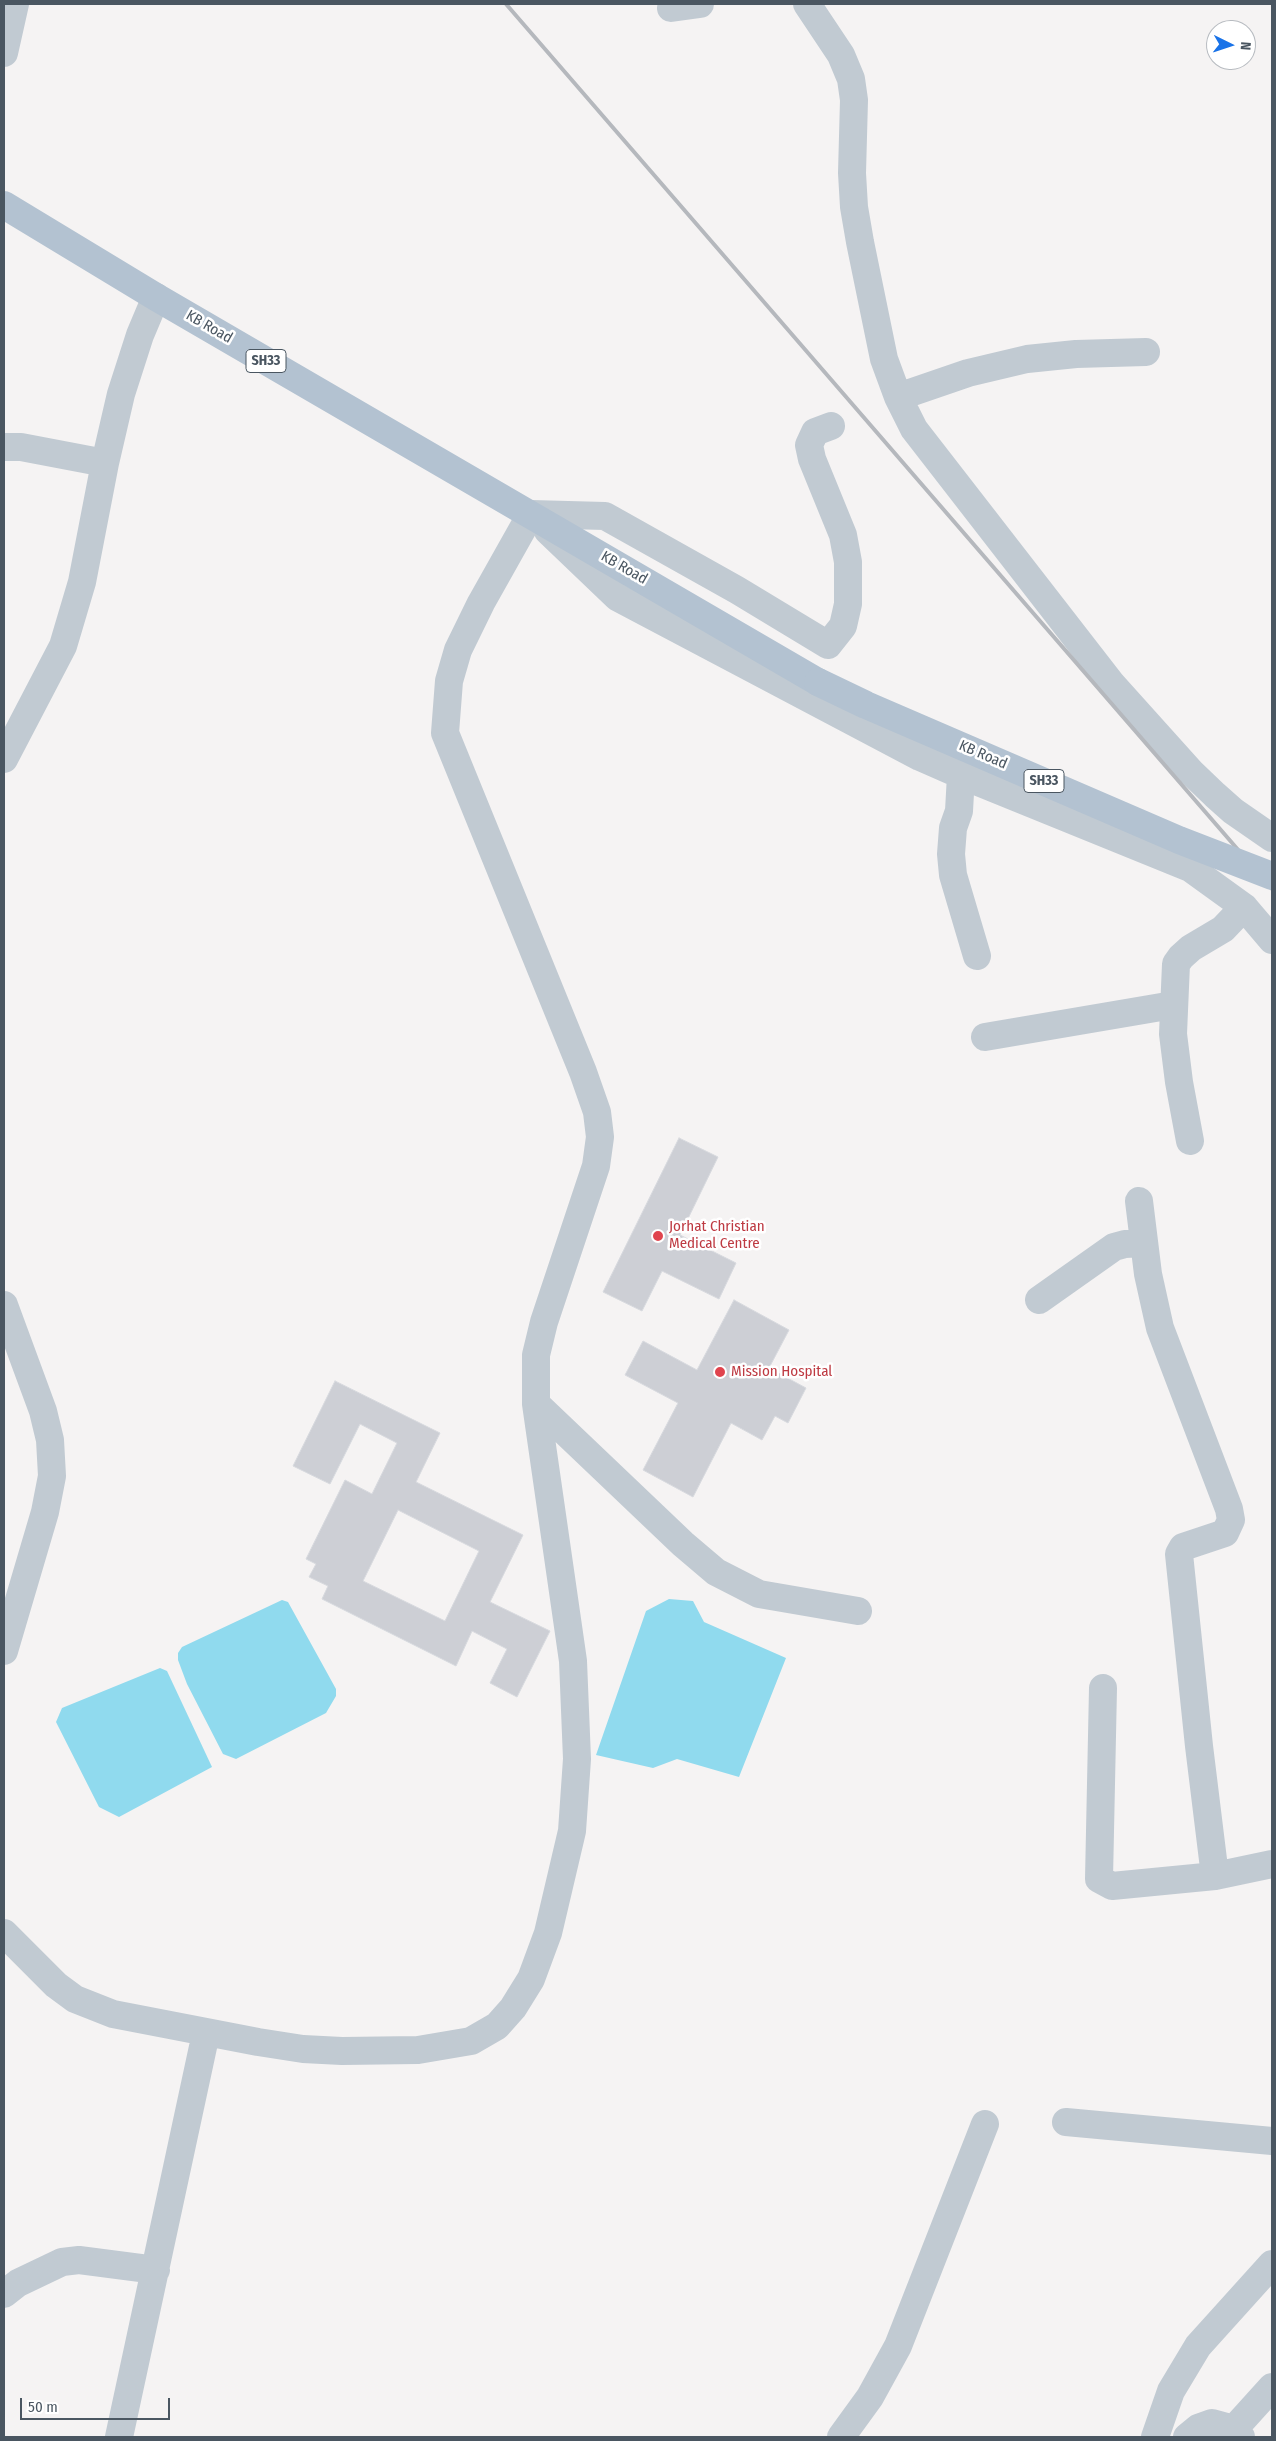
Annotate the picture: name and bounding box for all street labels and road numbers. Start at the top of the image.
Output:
street label: KB Road [183,307,235,347]
road number: SH33 [246,350,286,372]
street label: KB Road [598,548,650,588]
street label: KB Road [956,737,1010,773]
road number: SH33 [1024,769,1064,792]

